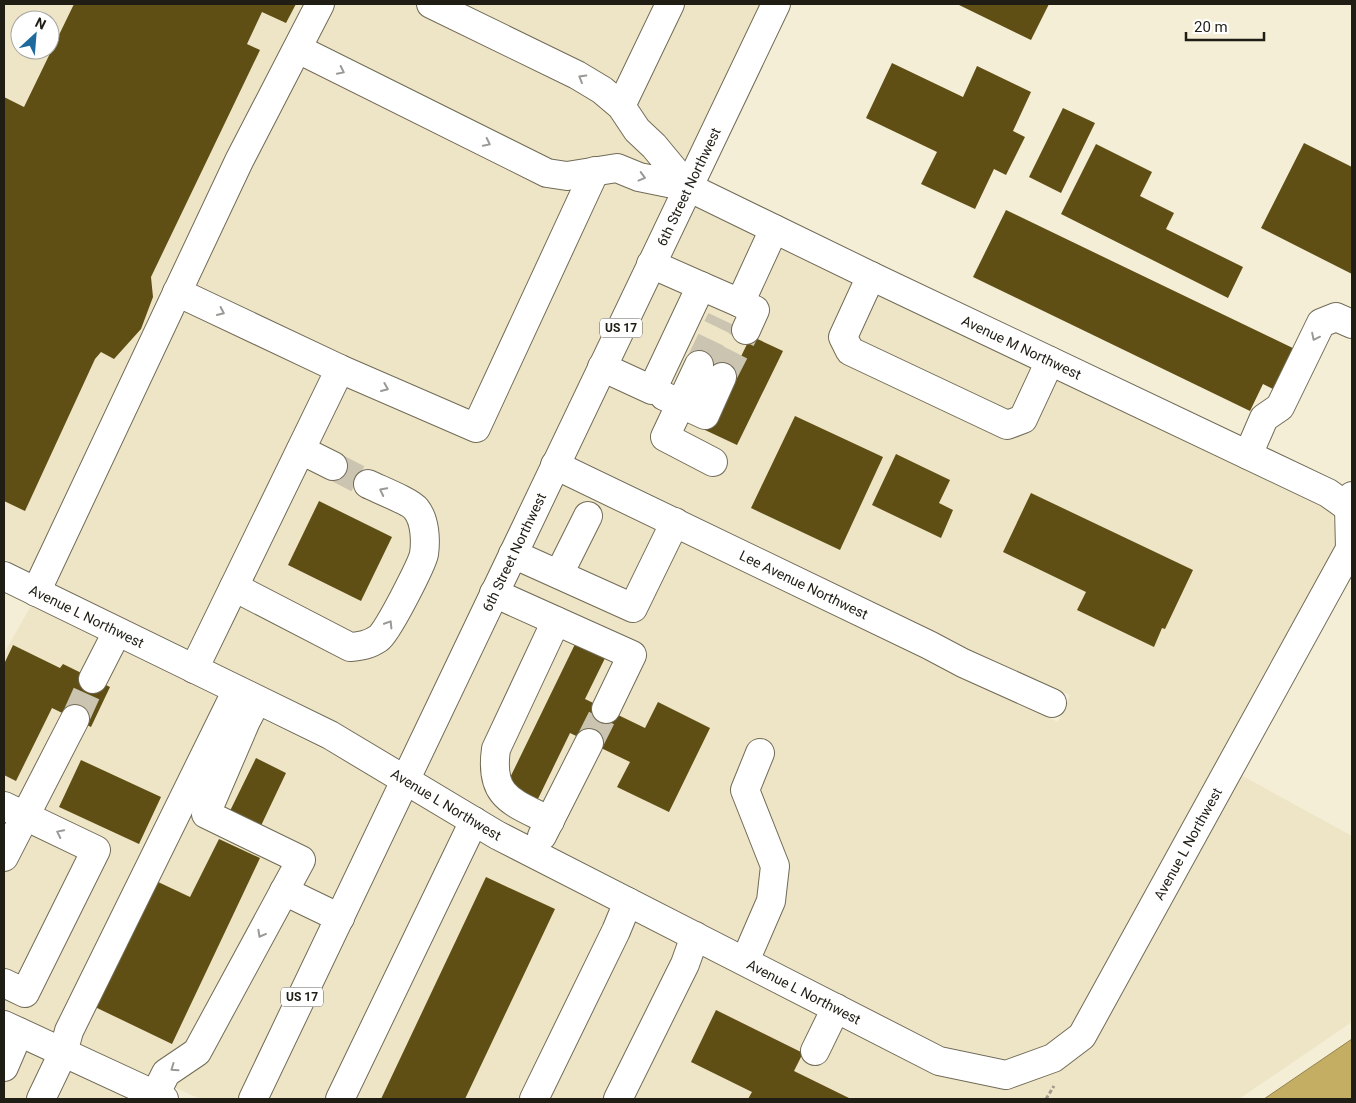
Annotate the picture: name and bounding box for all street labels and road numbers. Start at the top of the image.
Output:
street label: 6th Street Northwest [654,125,724,249]
street label: Avenue M Northwest [959,312,1084,383]
road number: US 17 [600,318,642,338]
street label: 6th Street Northwest [479,490,549,614]
street label: Lee Avenue Northwest [737,547,871,623]
street label: Avenue L Northwest [27,582,147,651]
street label: Avenue L Northwest [388,765,504,844]
street label: Avenue L Northwest [1151,785,1225,903]
street label: Avenue L Northwest [744,956,864,1028]
road number: US 17 [281,988,323,1006]

